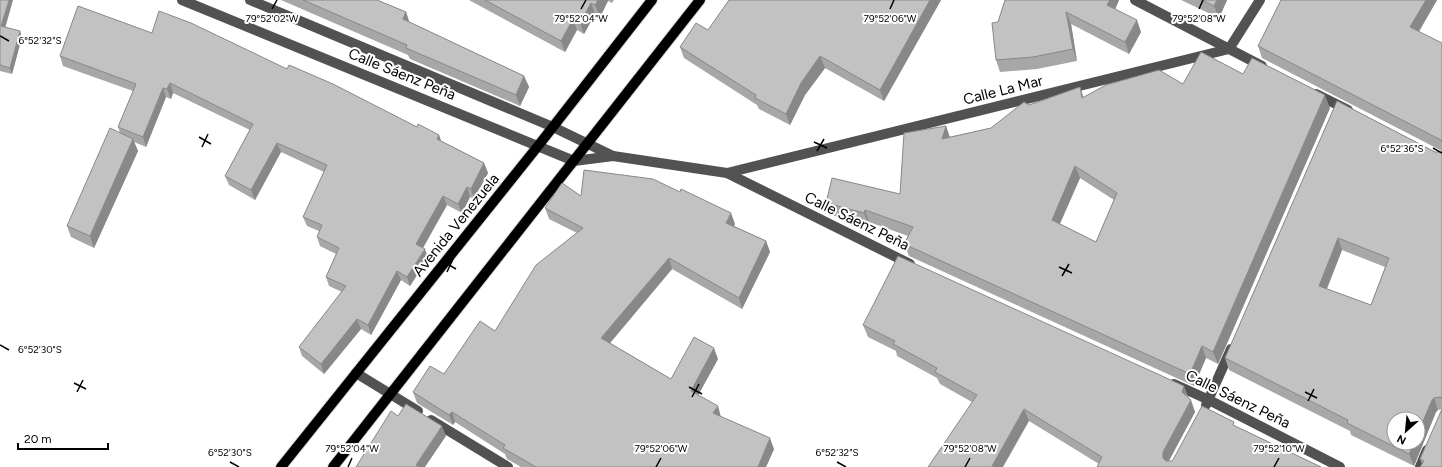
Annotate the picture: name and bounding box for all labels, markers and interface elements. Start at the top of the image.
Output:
text: 79°52'02"W [246,12,299,25]
text: 79°52'04"W [554,12,608,25]
text: 79°52'06"W [864,12,917,25]
text: 79°52'08"W [1172,12,1226,25]
text: 6°52'32"S [18,34,62,47]
street label: Calle Sáenz Peña [346,44,458,104]
street label: Calle La Mar [961,71,1045,109]
text: 6°52'36"S [1380,142,1424,155]
street label: Avenida Venezuela [409,170,503,280]
street label: Calle Sáenz Peña [802,188,912,254]
text: 6°52'30"S [18,343,62,356]
street label: Calle Sáenz Peña [1183,366,1293,432]
north arrow [1386,411,1426,451]
scale bar [18,425,108,451]
text: 20 m [24,432,52,446]
text: N [1395,432,1408,447]
text: 79°52'04"W [325,442,379,455]
text: 79°52'06"W [635,442,688,455]
text: 79°52'08"W [943,442,997,455]
text: 79°52'10"W [1253,442,1305,455]
text: 6°52'30"S [208,446,252,459]
text: 6°52'32"S [815,446,859,459]

